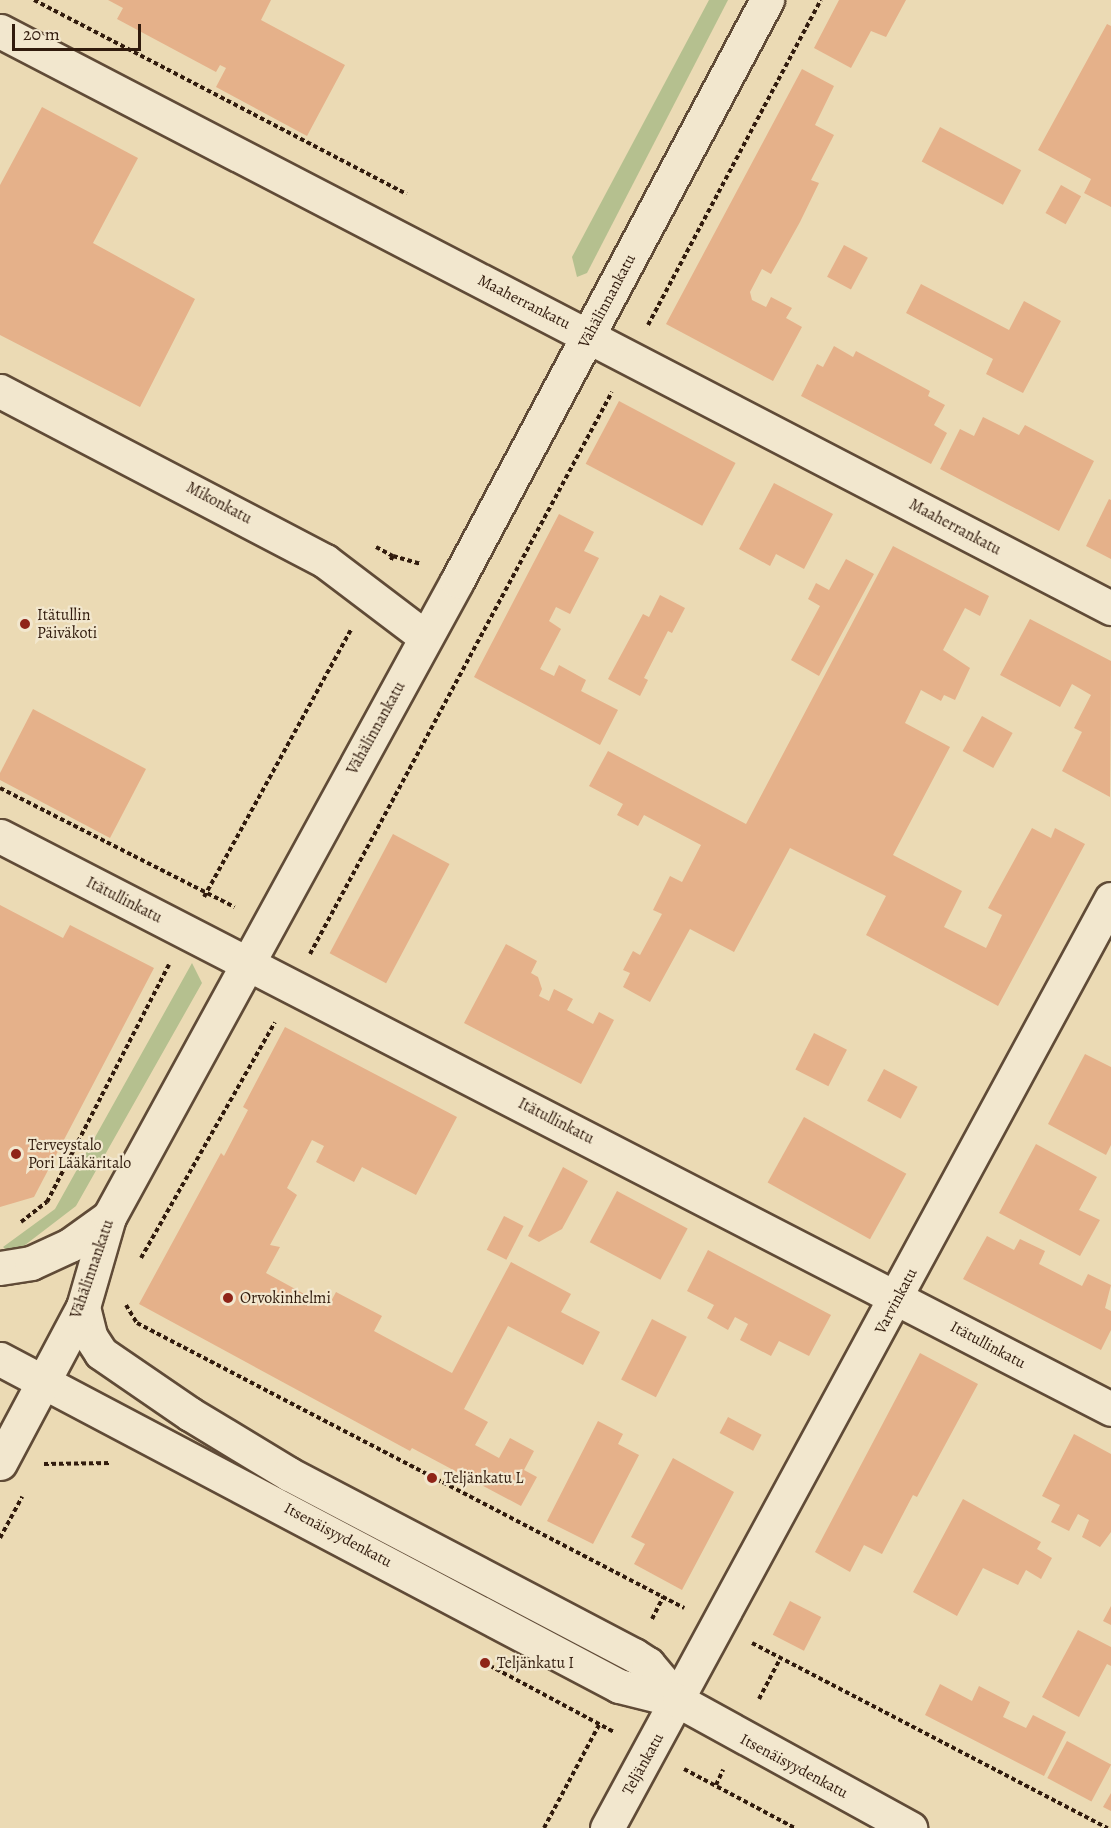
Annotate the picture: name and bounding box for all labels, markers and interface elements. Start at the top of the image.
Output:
scale bar [15,12,144,50]
text: 20 m [23,22,60,46]
street label: Vähälinnankatu [574,251,640,351]
street label: Maaherrankatu [474,270,574,334]
street label: Mikonkatu [183,478,255,528]
street label: Maaherrankatu [906,495,1004,559]
place label: Itätullin Päiväkoti [37,605,97,643]
marker: Itätullin Päiväkoti [18,617,32,631]
street label: Vähälinnankatu [343,678,409,778]
street label: Itätullinkatu [83,873,165,927]
street label: Itätullinkatu [515,1094,597,1148]
place label: Terveystalo Pori Lääkäritalo [28,1135,131,1173]
marker: Terveystalo Pori Lääkäritalo [9,1147,23,1161]
street label: Vähälinnankatu [66,1217,118,1321]
street label: Varvinkatu [871,1265,921,1337]
place label: Orvokinhelmi [240,1288,331,1308]
marker: Orvokinhelmi [221,1291,235,1305]
street label: Itätullinkatu [947,1317,1029,1373]
place label: Teljänkatu L [444,1468,523,1488]
marker: Teljänkatu L [425,1471,439,1485]
street label: Itsenäisyydenkatu [281,1498,395,1572]
place label: Teljänkatu I [497,1653,574,1673]
marker: Teljänkatu I [478,1656,492,1670]
street label: Itsenäisyydenkatu [737,1729,851,1803]
street label: Teljänkatu [618,1730,668,1798]

